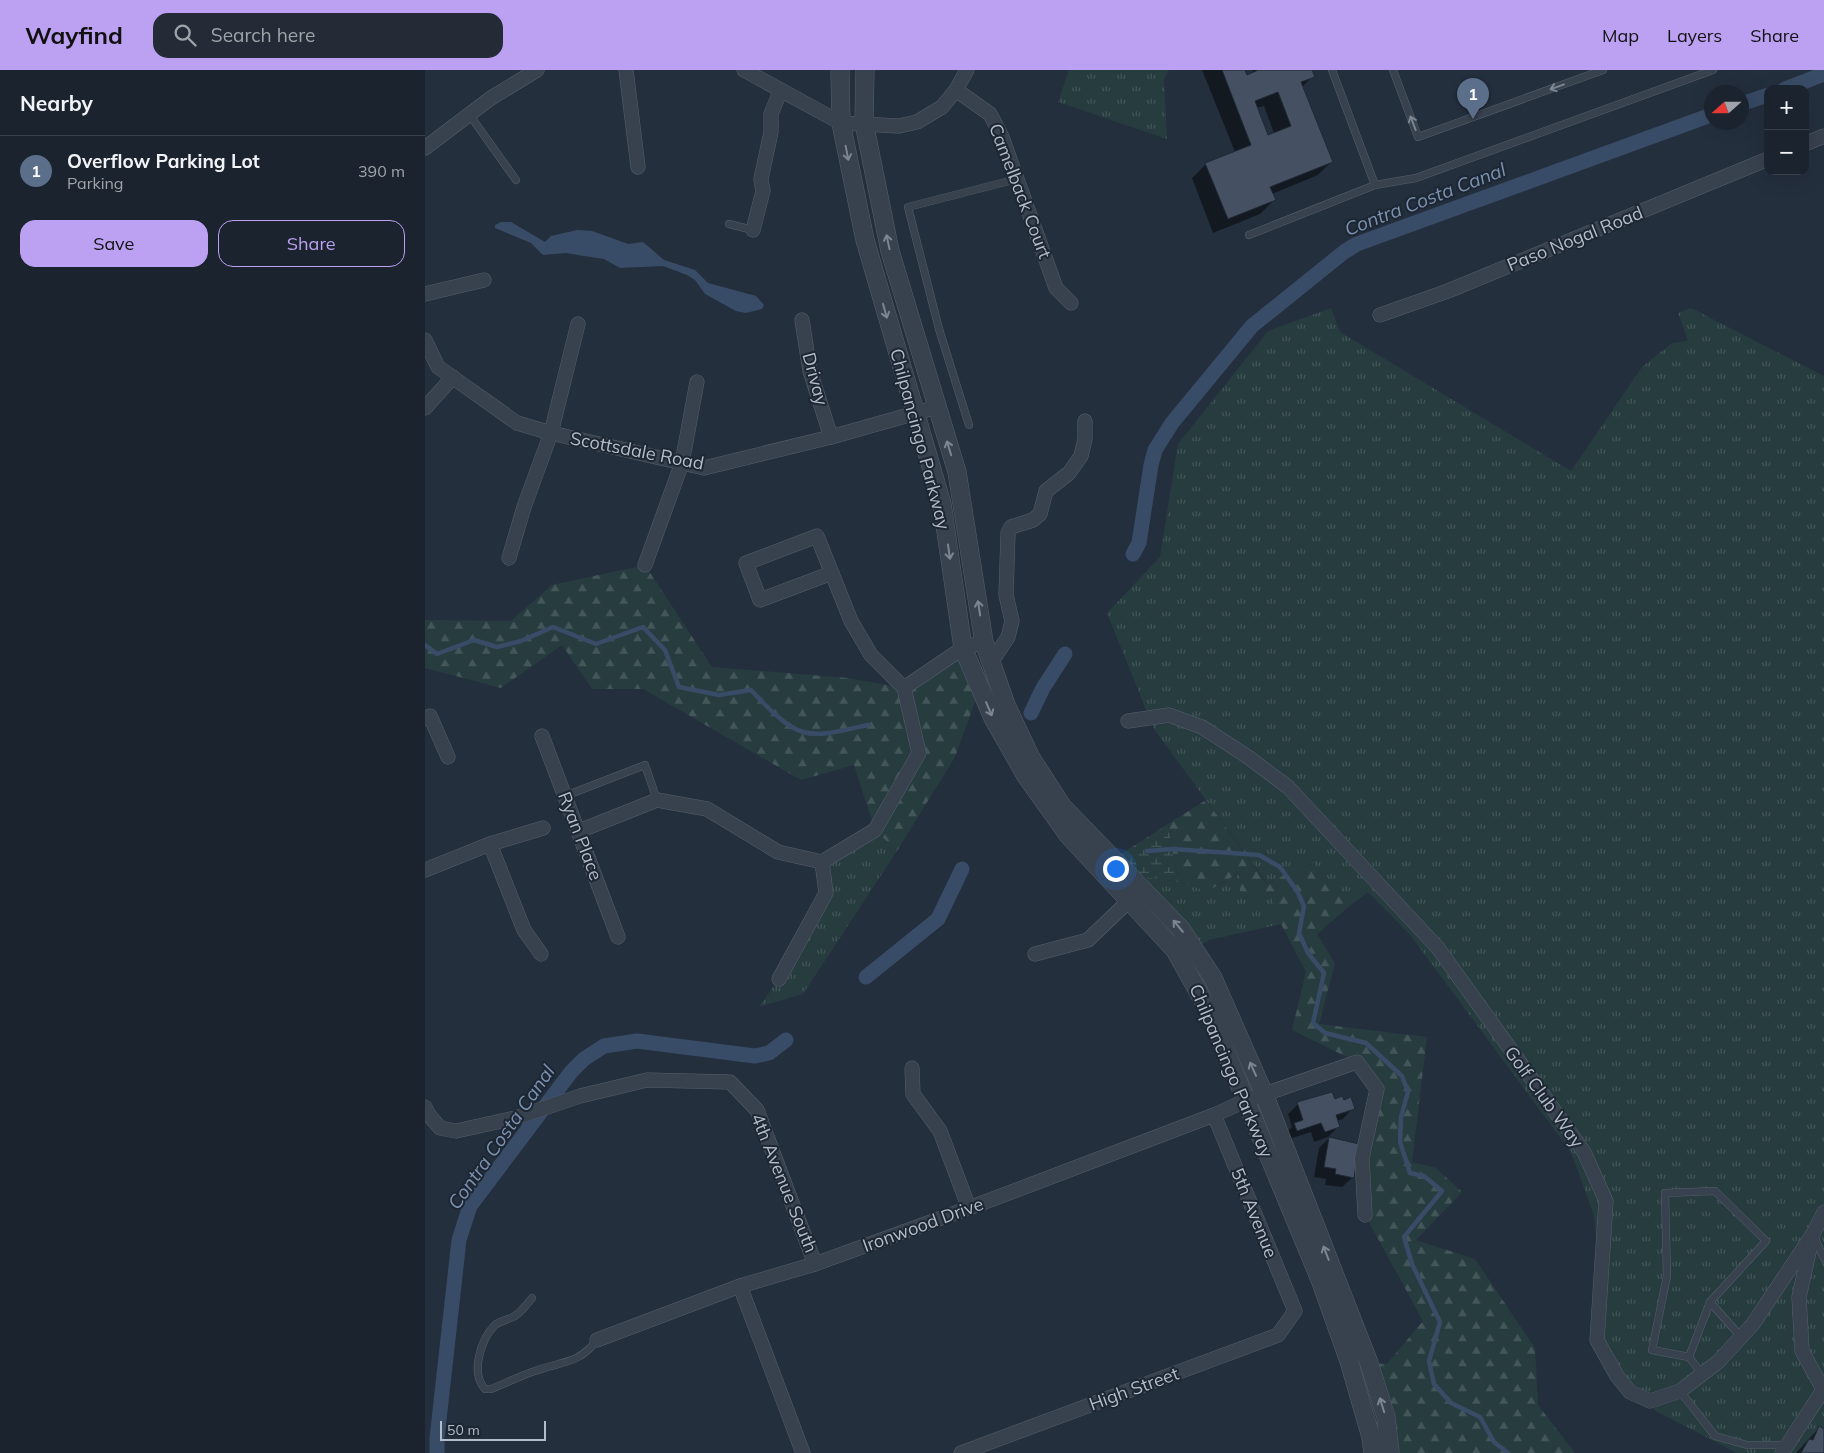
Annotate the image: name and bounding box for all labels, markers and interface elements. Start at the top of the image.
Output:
search box [153,13,503,58]
text: Wayfind [25,20,123,50]
icon: search [171,21,199,49]
text: Search here [211,23,315,47]
text: Map [1602,24,1639,47]
text: Layers [1667,24,1722,47]
text: Share [1750,24,1799,47]
pin: 1 [1457,78,1489,119]
one-way arrow [1550,83,1565,92]
north arrow [1704,85,1749,130]
map controls [1764,85,1809,175]
button: + [1764,85,1809,130]
text: Nearby [20,90,93,116]
one-way arrow [1408,116,1417,131]
street label: Camelback Court [984,120,1057,262]
button: − [1764,130,1809,175]
one-way arrow [843,145,852,161]
text: Overflow Parking Lot [67,149,260,173]
water label: Contra Costa Canal [1341,157,1509,241]
text: 1 [31,161,41,181]
text: 390 m [358,161,405,181]
text: Parking [67,173,124,193]
street label: Paso Nogal Road [1504,201,1646,276]
button: Save [20,220,208,267]
button: Share [218,220,405,267]
one-way arrow [883,234,893,250]
one-way arrow [881,302,891,318]
street label: Chilpancingo Parkway [885,346,956,532]
street label: Drivay [797,350,834,408]
street label: Scottsdale Road [568,426,706,475]
one-way arrow [944,440,954,456]
one-way arrow [944,544,954,560]
one-way arrow [973,600,983,616]
one-way arrow [985,701,994,716]
street label: Ryan Place [553,788,608,883]
your location [1103,856,1129,882]
one-way arrow [1172,920,1183,933]
street label: Chilpancingo Parkway [1184,980,1279,1162]
street label: Golf Club Way [1500,1041,1589,1152]
water label: Contra Costa Canal [442,1060,560,1214]
one-way arrow [1248,1062,1258,1077]
street label: 4th Avenue South [746,1110,823,1256]
street label: 5th Avenue [1226,1164,1283,1261]
street label: Ironwood Drive [859,1192,986,1257]
one-way arrow [1321,1245,1330,1261]
street label: High Street [1086,1362,1182,1415]
one-way arrow [1377,1397,1387,1413]
scale bar [440,1418,546,1441]
text: 50 m [447,1421,480,1439]

